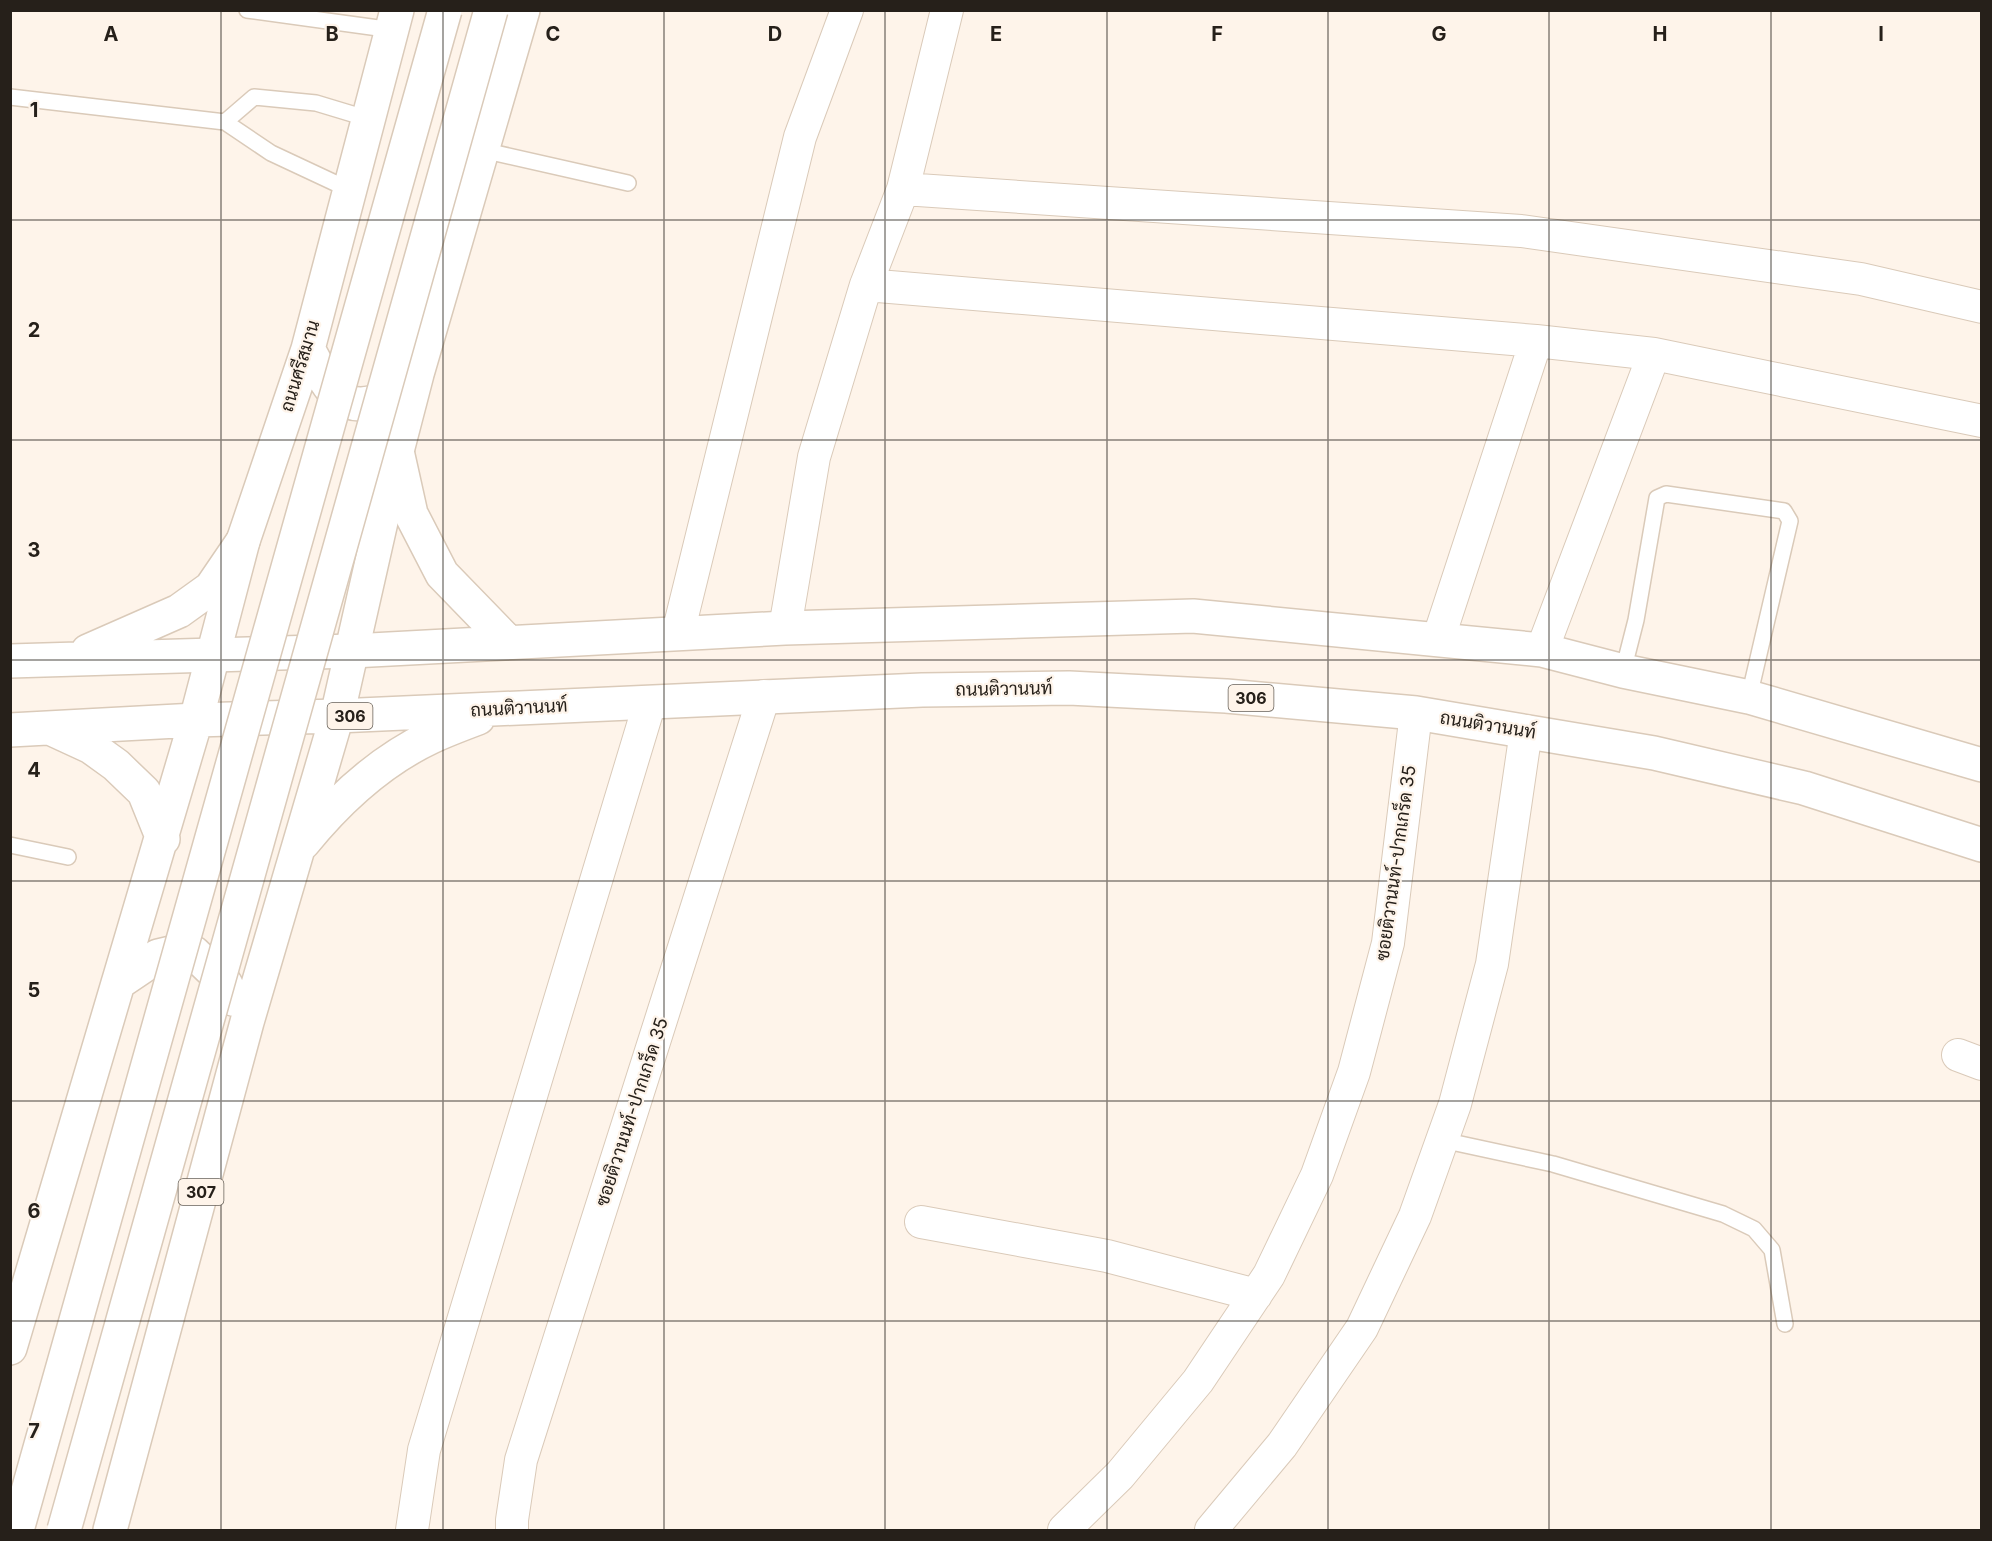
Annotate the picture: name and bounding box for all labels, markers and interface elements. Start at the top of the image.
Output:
text: A [104,22,119,46]
text: B [325,22,339,46]
text: C [546,22,560,46]
text: D [768,22,782,46]
text: E [990,22,1002,46]
text: F [1211,22,1223,46]
text: G [1431,22,1447,46]
text: H [1653,22,1667,46]
text: I [1878,22,1884,46]
text: 1 [30,98,38,122]
street label: ถนนศรีสมาน [274,317,323,414]
text: 2 [28,318,40,342]
text: 3 [28,538,40,562]
street label: ถนนติวานนท์ [955,675,1053,700]
road number: 306 [1228,685,1274,711]
street label: ถนนติวานนท์ [470,692,568,721]
road number: 306 [328,703,372,729]
street label: ถนนติวานนท์ [1439,705,1538,742]
text: 4 [27,758,41,782]
street label: ซอยติวานนท์-ปากเกร็ด 35 [1368,763,1420,962]
text: 5 [28,978,40,1002]
street label: ซอยติวานนท์-ปากเกร็ด 35 [588,1014,672,1209]
road number: 307 [178,1179,224,1205]
text: 6 [28,1199,41,1223]
text: 7 [28,1419,40,1443]

